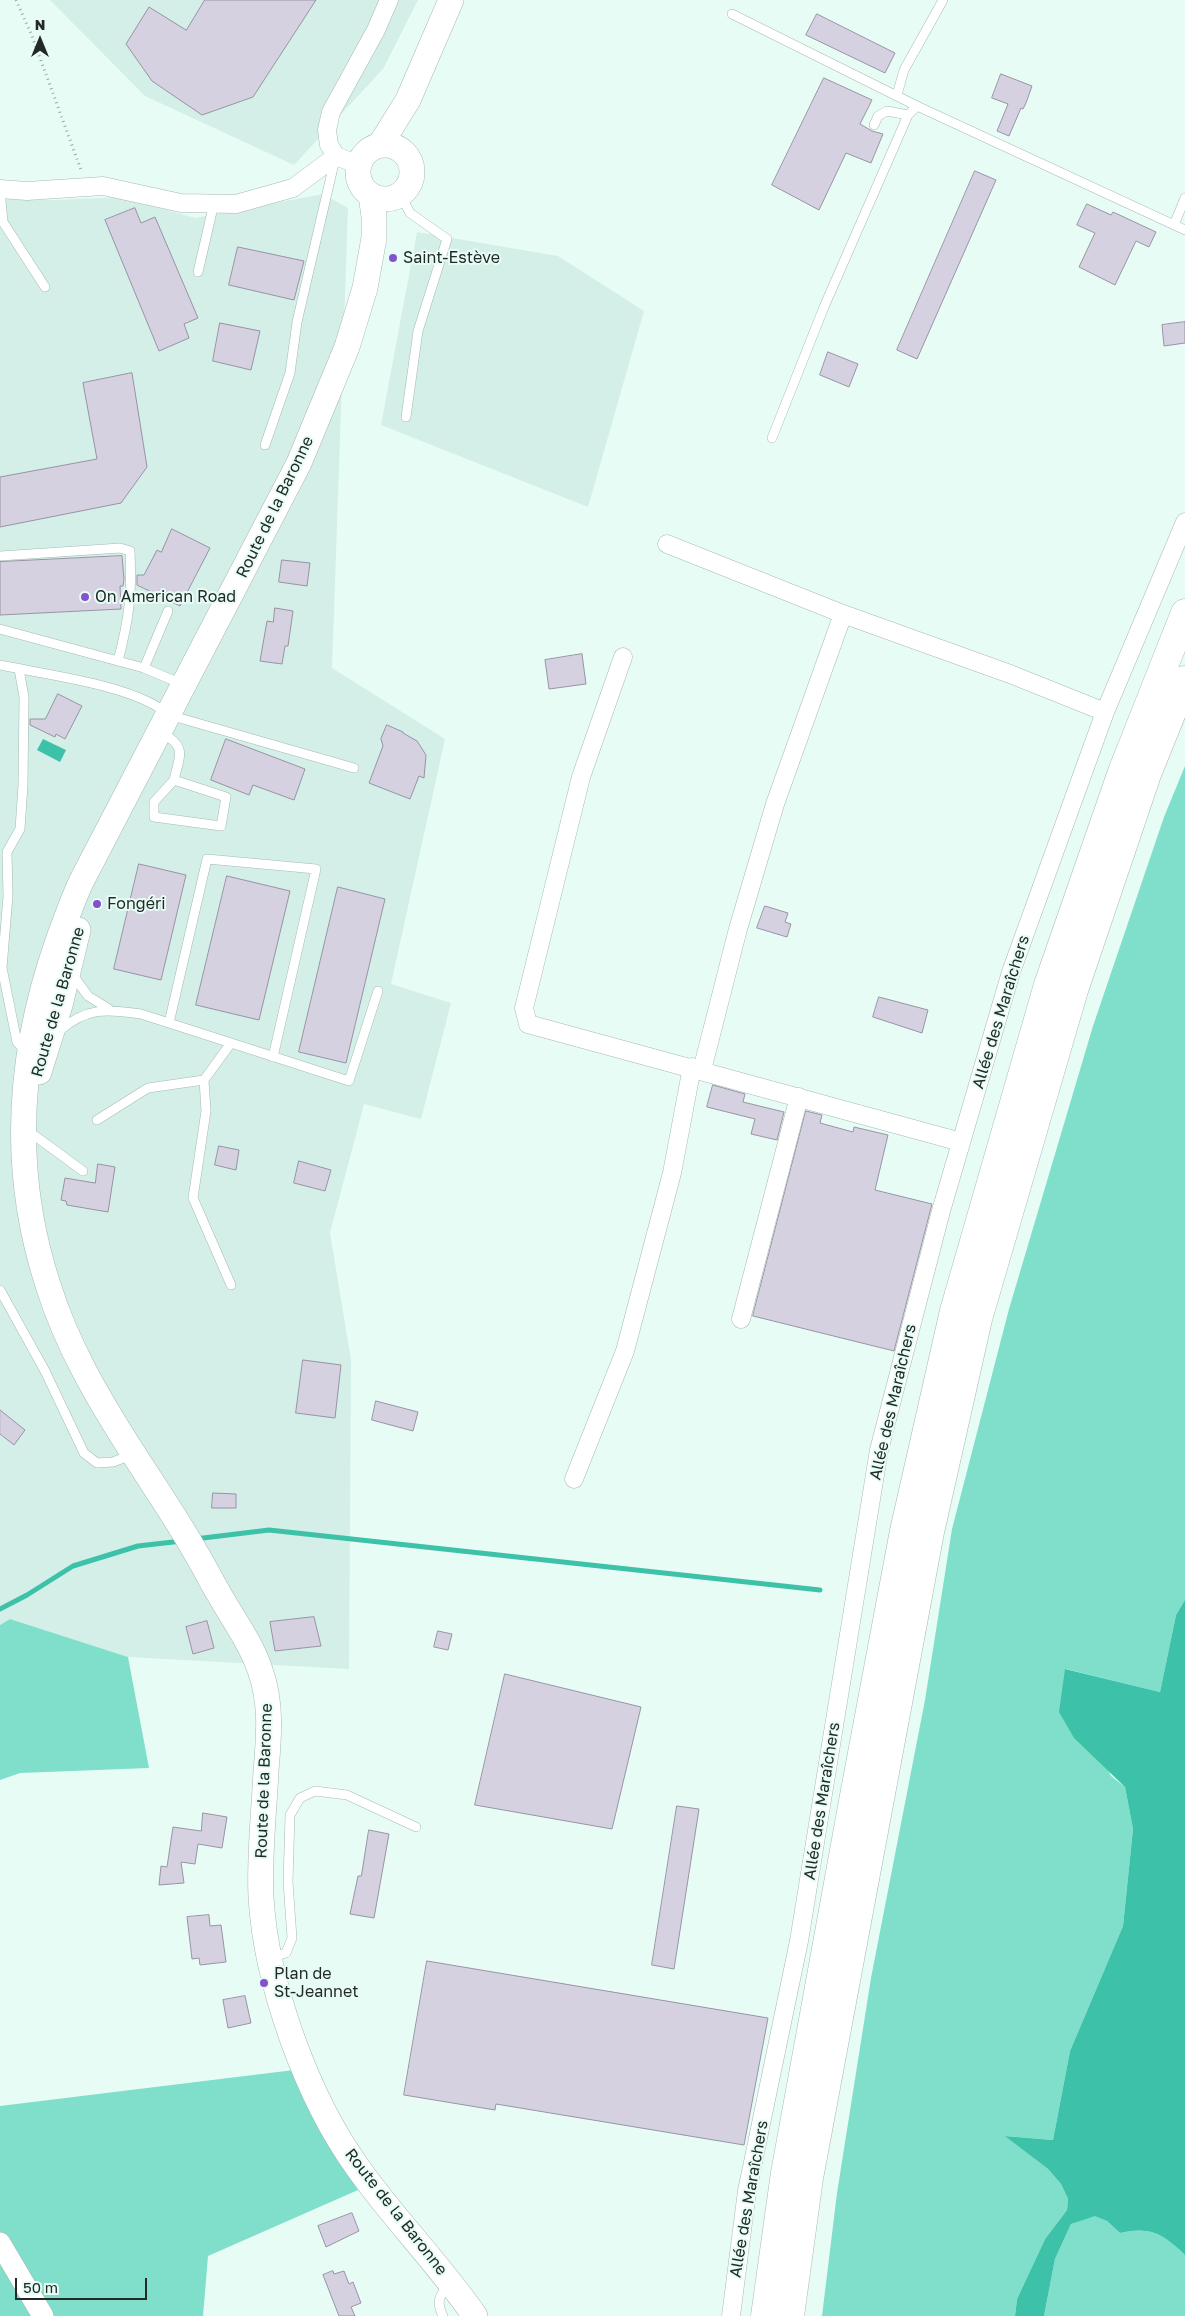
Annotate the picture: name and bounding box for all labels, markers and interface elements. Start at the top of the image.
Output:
north arrow [15,15,65,65]
text: N [35,16,45,33]
place label: Saint-Estève [403,248,500,268]
marker: Saint-Estève [387,252,399,264]
street label: Route de la Baronne [232,433,318,581]
place label: On American Road [95,587,236,607]
marker: On American Road [79,591,91,603]
place label: Fongéri [107,894,165,914]
marker: Fongéri [91,898,103,910]
street label: Route de la Baronne [27,925,89,1079]
street label: Allée des Maraîchers [969,933,1033,1091]
street label: Allée des Maraîchers [866,1322,920,1482]
street label: Route de la Baronne [252,1703,276,1859]
street label: Allée des Maraîchers [800,1721,844,1881]
place label: Plan de St-Jeannet [274,1964,359,2002]
marker: Plan de St-Jeannet [258,1977,270,1989]
street label: Allée des Maraîchers [726,2119,772,2279]
street label: Route de la Baronne [341,2145,451,2279]
scale bar [18,2268,150,2300]
text: 50 m [23,2278,58,2296]

